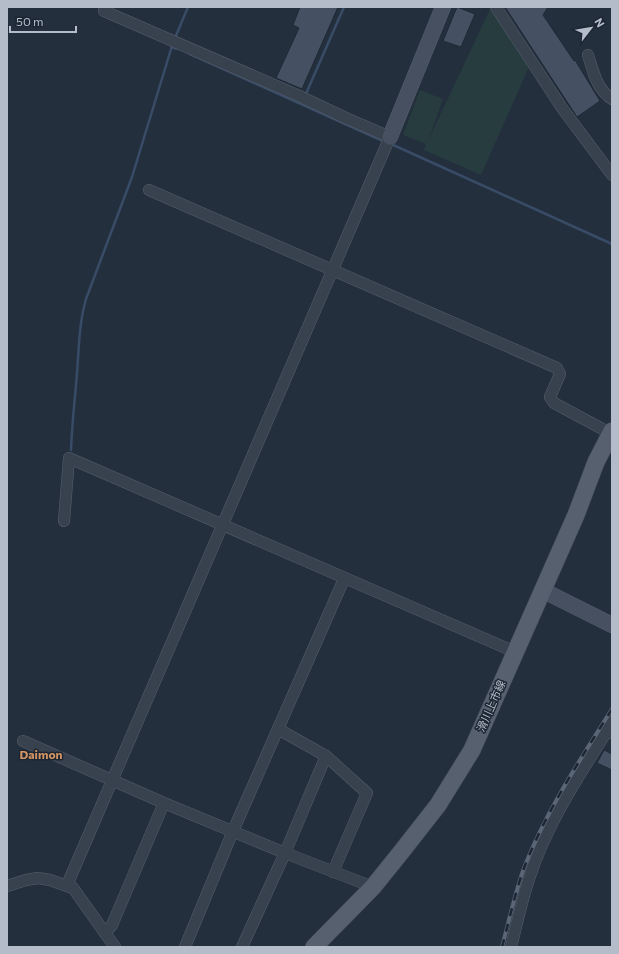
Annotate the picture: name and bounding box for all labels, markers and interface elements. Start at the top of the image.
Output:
scale bar [10,8,76,34]
north arrow [571,8,611,48]
text: 50 m [16,14,44,28]
text: N [592,16,608,29]
street label: 滑川上市線 [473,678,508,734]
district label: Daimon [19,747,63,761]

